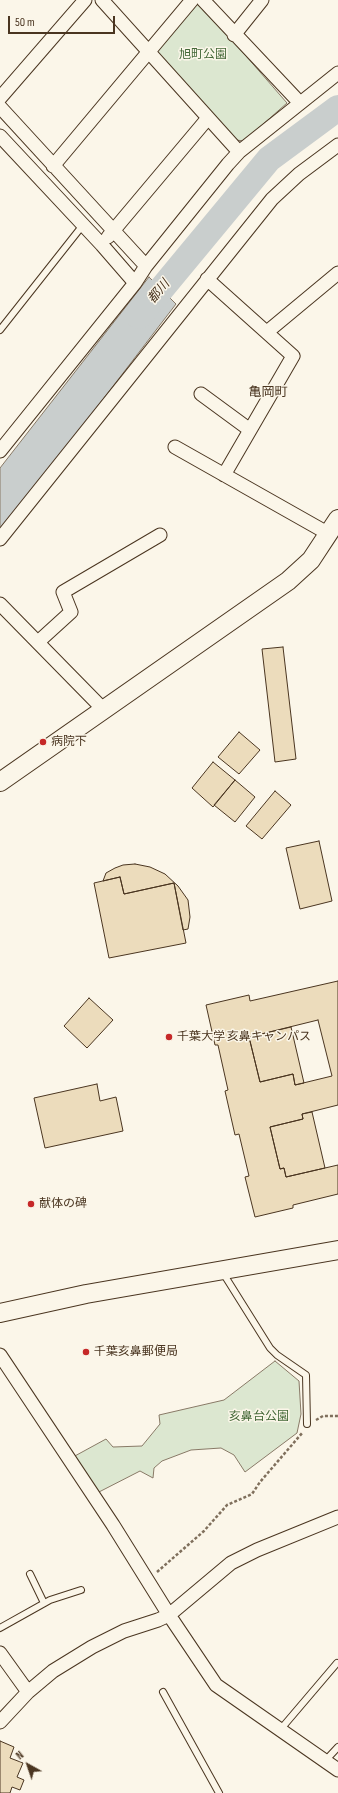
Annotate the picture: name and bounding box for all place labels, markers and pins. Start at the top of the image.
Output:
place label: 病院下 [51,735,87,749]
marker: 病院下 [38,737,48,747]
place label: 千葉大学 亥鼻キャンパス [177,1030,311,1044]
marker: 千葉大学 亥鼻キャンパス [164,1032,174,1042]
place label: 献体の碑 [39,1197,87,1211]
marker: 献体の碑 [26,1199,36,1209]
place label: 千葉亥鼻郵便局 [94,1345,178,1359]
marker: 千葉亥鼻郵便局 [81,1347,91,1357]

